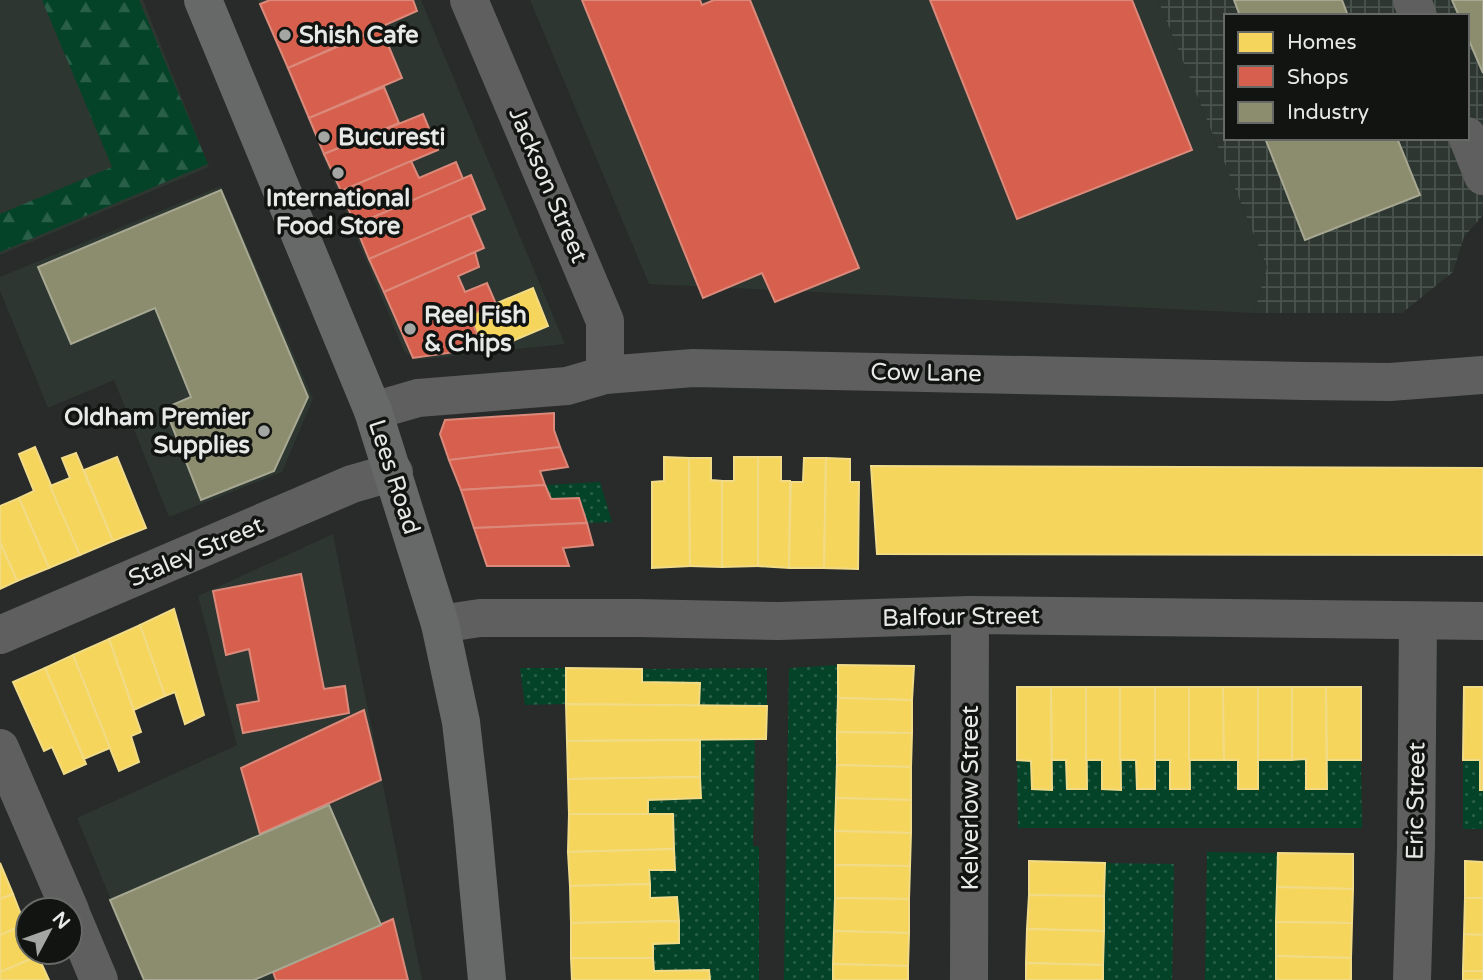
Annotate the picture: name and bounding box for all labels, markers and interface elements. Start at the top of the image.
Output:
legend [1224,14,1469,140]
place label: Shish Cafe [299,21,419,50]
marker: Shish Cafe [277,27,293,43]
text: Homes [1287,30,1357,55]
text: Shops [1287,65,1349,90]
text: Industry [1287,100,1369,125]
street label: Jackson Street [502,103,594,267]
place label: Bucuresti [338,123,445,152]
marker: Bucuresti [316,129,332,145]
marker: International Food Store [330,165,346,181]
place label: International Food Store [266,184,410,241]
place label: Reel Fish & Chips [424,301,527,358]
marker: Reel Fish & Chips [402,321,418,337]
street label: Cow Lane [870,358,982,388]
place label: Oldham Premier Supplies [64,403,251,460]
street label: Lees Road [362,416,426,538]
marker: Oldham Premier Supplies [256,423,272,439]
street label: Staley Street [124,511,268,593]
street label: Balfour Street [882,601,1040,633]
street label: Kelverlow Street [956,705,985,891]
street label: Eric Street [1400,742,1432,860]
north arrow [14,896,84,966]
text: N [48,908,74,933]

